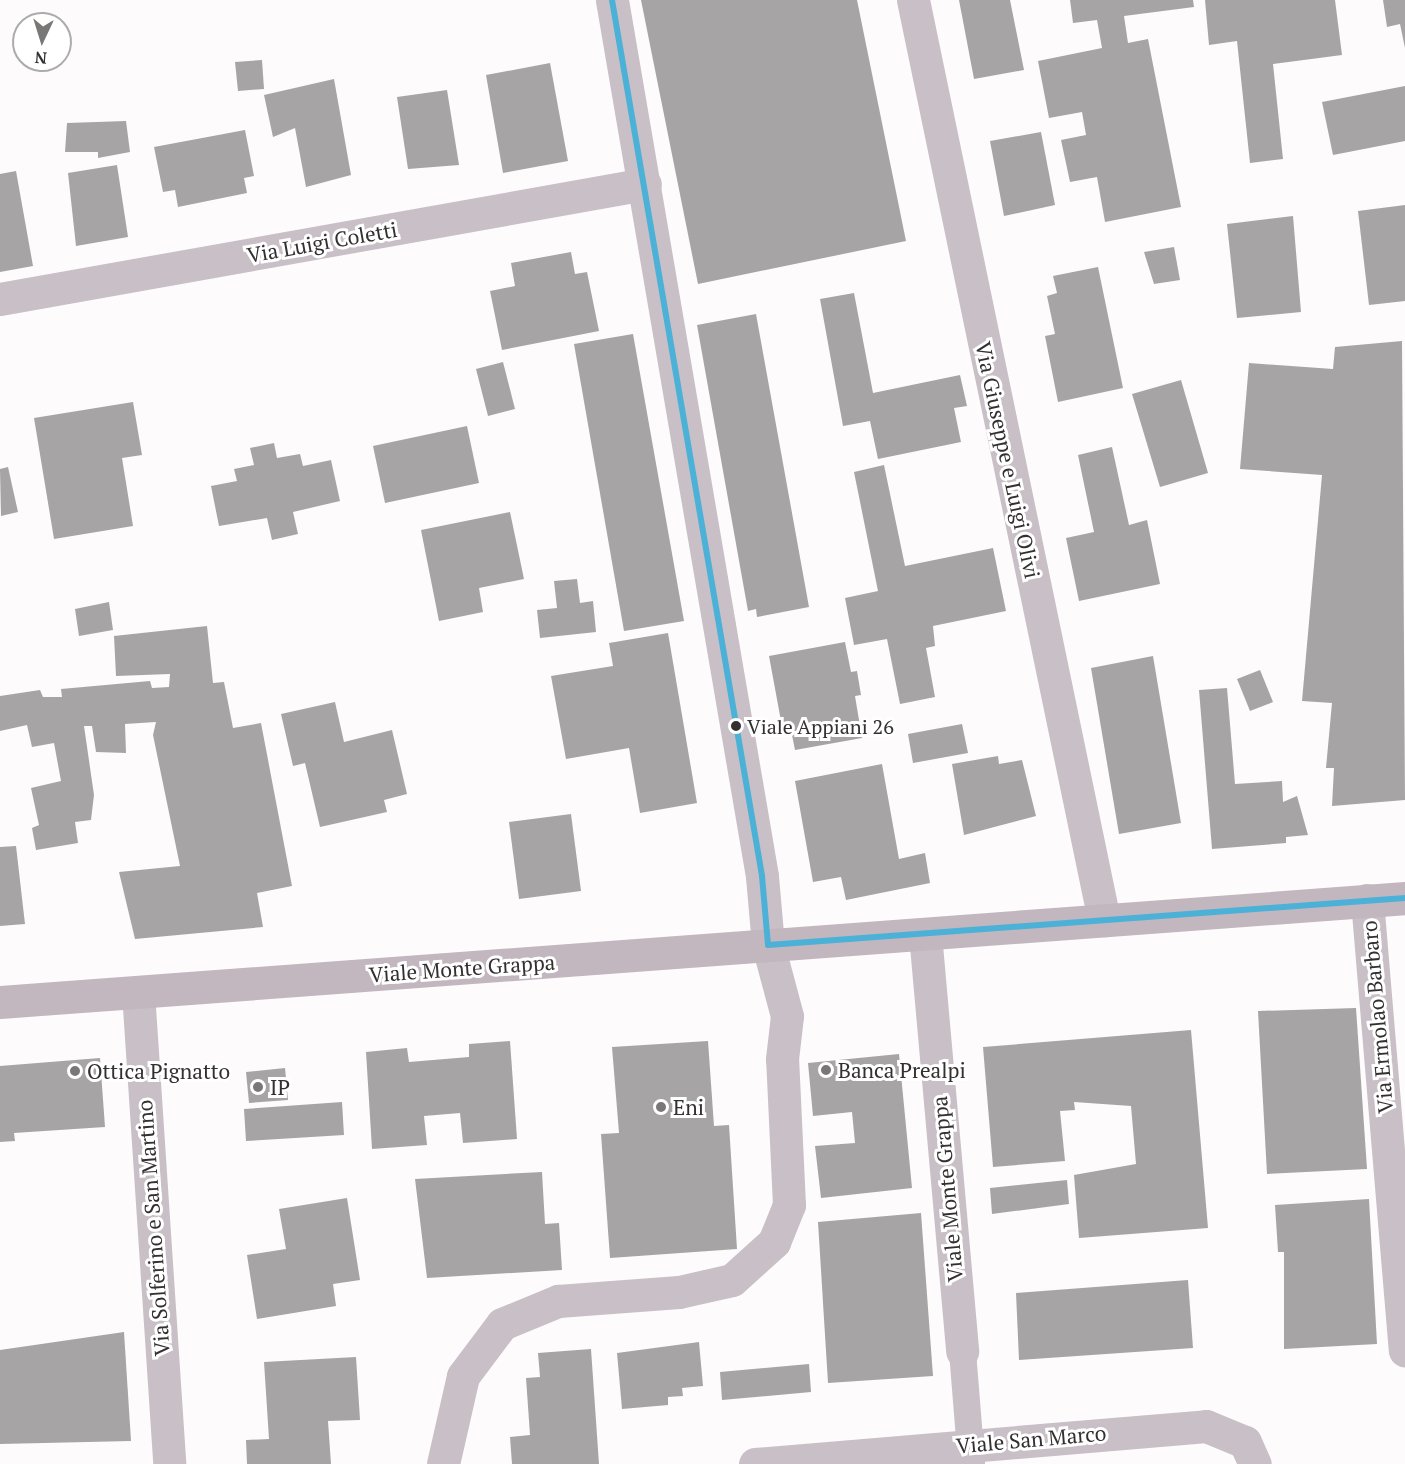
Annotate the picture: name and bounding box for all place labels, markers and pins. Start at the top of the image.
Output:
place label: Viale Appiani 26 [747,714,894,738]
marker: Viale Appiani 26 [730,720,742,732]
place label: Banca Prealpi [838,1057,966,1083]
place label: Ottica Pignatto [87,1058,230,1084]
marker: Banca Prealpi [819,1063,833,1077]
marker: Ottica Pignatto [68,1064,82,1078]
place label: IP [270,1074,290,1100]
marker: IP [251,1080,265,1094]
place label: Eni [673,1094,704,1120]
marker: Eni [654,1100,668,1114]

